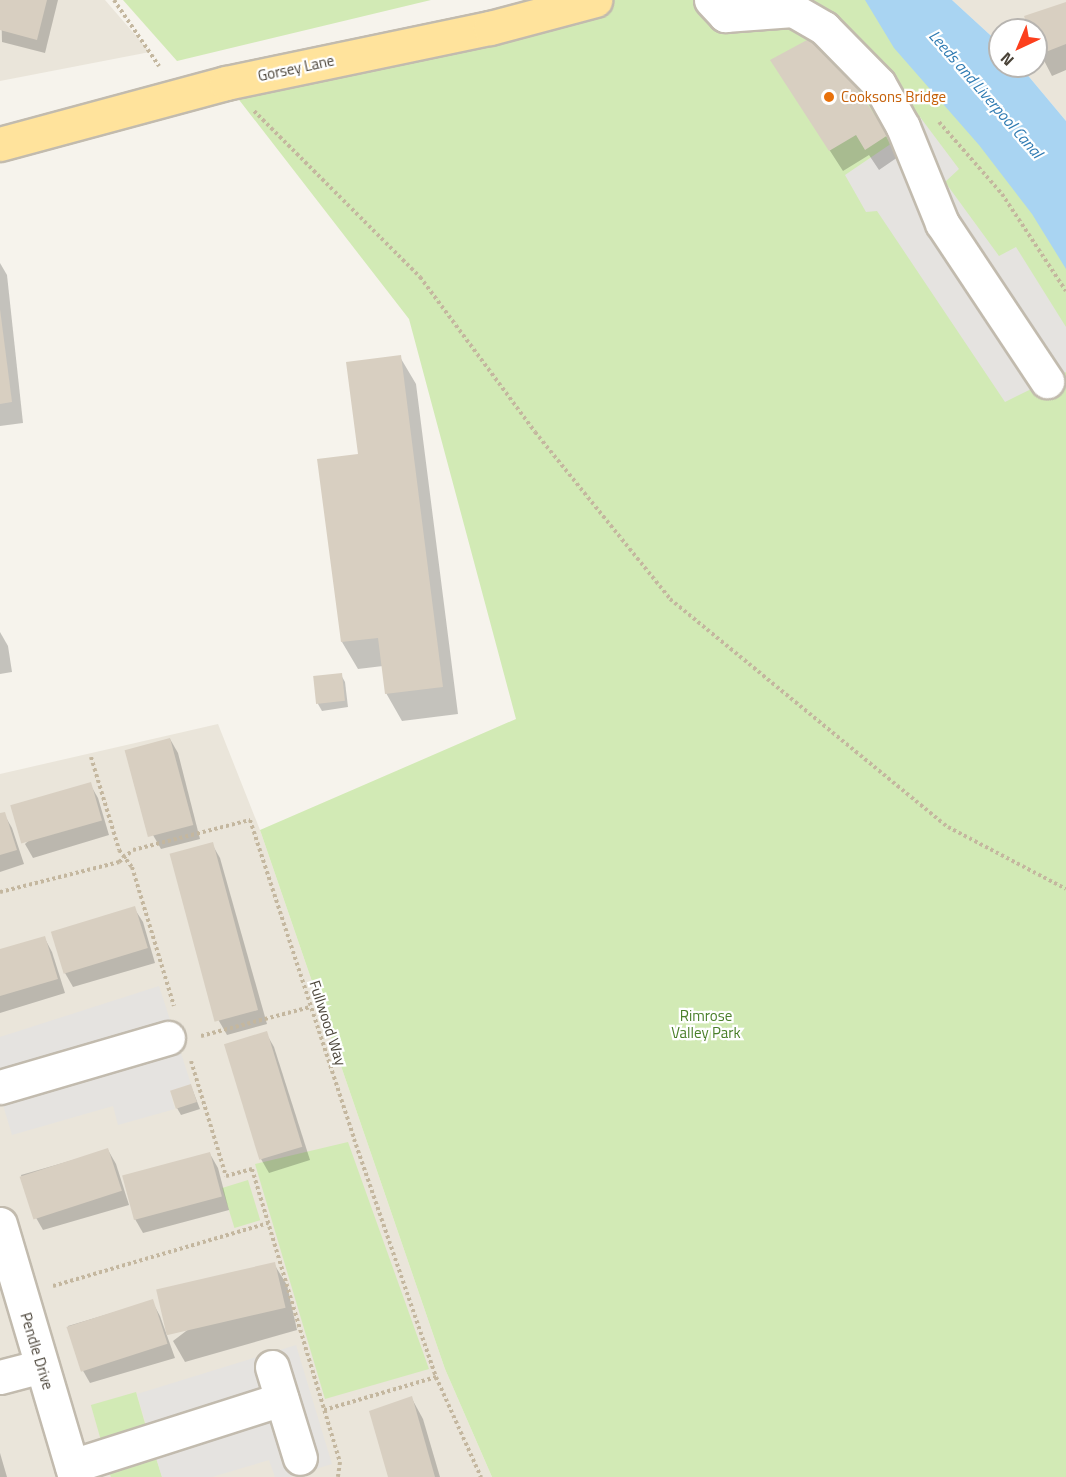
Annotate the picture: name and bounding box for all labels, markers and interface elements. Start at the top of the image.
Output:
north arrow [988,18,1048,78]
water label: Leeds and Liverpool Canal [925,26,1047,162]
text: N [995,47,1019,72]
street label: Gorsey Lane [256,51,336,85]
place label: Cooksons Bridge [841,88,946,106]
marker: Cooksons Bridge [822,90,836,104]
street label: Fullwood Way [306,978,350,1068]
park label: Rimrose Valley Park [671,1006,741,1041]
street label: Pendle Drive [17,1310,57,1392]

